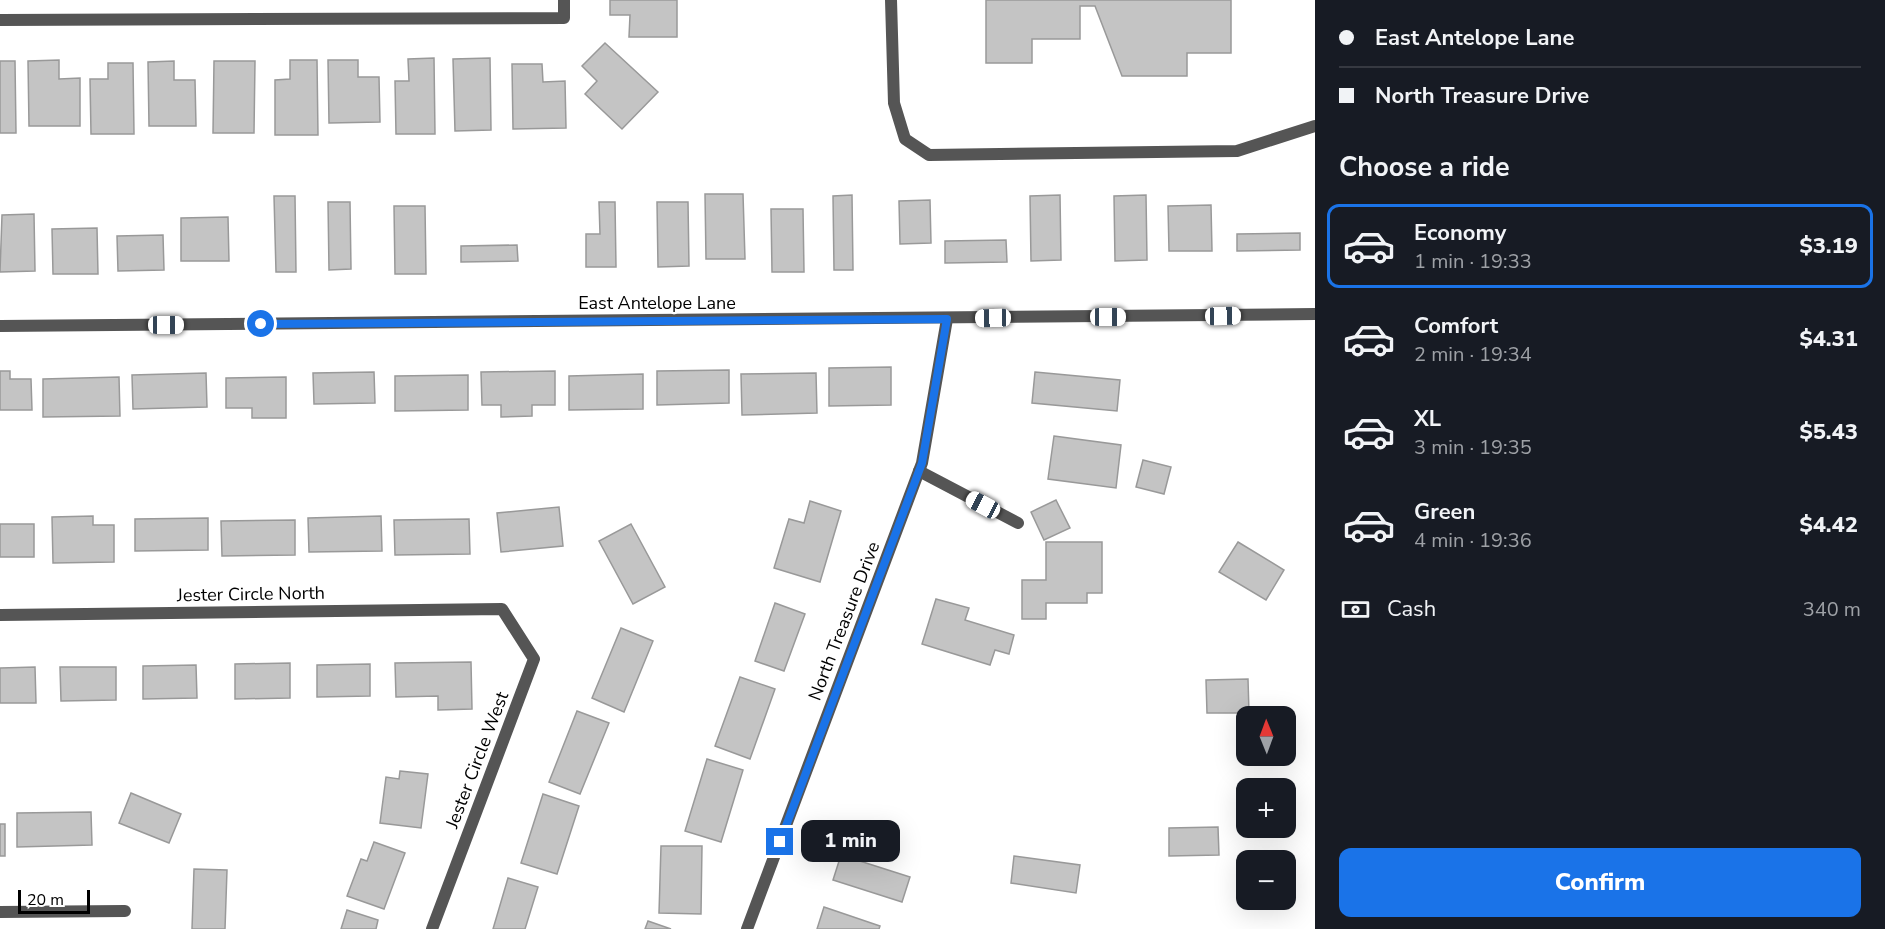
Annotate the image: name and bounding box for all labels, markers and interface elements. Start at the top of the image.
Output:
text: East Antelope Lane [1375,23,1574,53]
text: North Treasure Drive [1375,81,1589,111]
text: Choose a ride [1339,149,1510,186]
text: Economy [1414,218,1506,248]
icon: car [1342,219,1396,273]
text: $3.19 [1799,231,1858,261]
text: 1 min · 19:33 [1414,248,1532,275]
street label: East Antelope Lane [578,291,736,315]
car [1205,307,1241,325]
car [1090,308,1126,326]
car [975,309,1011,327]
route start [247,310,274,337]
text: Comfort [1414,311,1498,341]
icon: car [1342,312,1396,366]
car [148,316,184,334]
text: $4.31 [1799,324,1858,354]
text: 2 min · 19:34 [1414,341,1532,368]
text: XL [1414,404,1441,434]
icon: car [1342,405,1396,459]
text: $5.43 [1799,417,1858,447]
text: 3 min · 19:35 [1414,434,1532,461]
car [963,489,1003,521]
text: Green [1414,497,1475,527]
icon: car [1342,498,1396,552]
text: $4.42 [1799,510,1858,540]
text: 4 min · 19:36 [1414,527,1532,554]
street label: North Treasure Drive [803,538,885,704]
street label: Jester Circle North [176,581,325,607]
icon: cash [1339,593,1372,626]
text: Cash [1387,594,1436,624]
text: 340 m [1803,596,1861,623]
street label: Jester Circle West [440,688,514,833]
north arrow [1236,706,1296,766]
map controls [1236,706,1296,910]
button: + [1236,778,1296,838]
callout: 1 min [801,821,900,863]
text: 1 min [824,827,877,854]
route end [766,828,793,855]
button: Confirm [1339,848,1861,917]
button: − [1236,850,1296,910]
scale bar [18,887,90,914]
text: 20 m [27,889,64,911]

